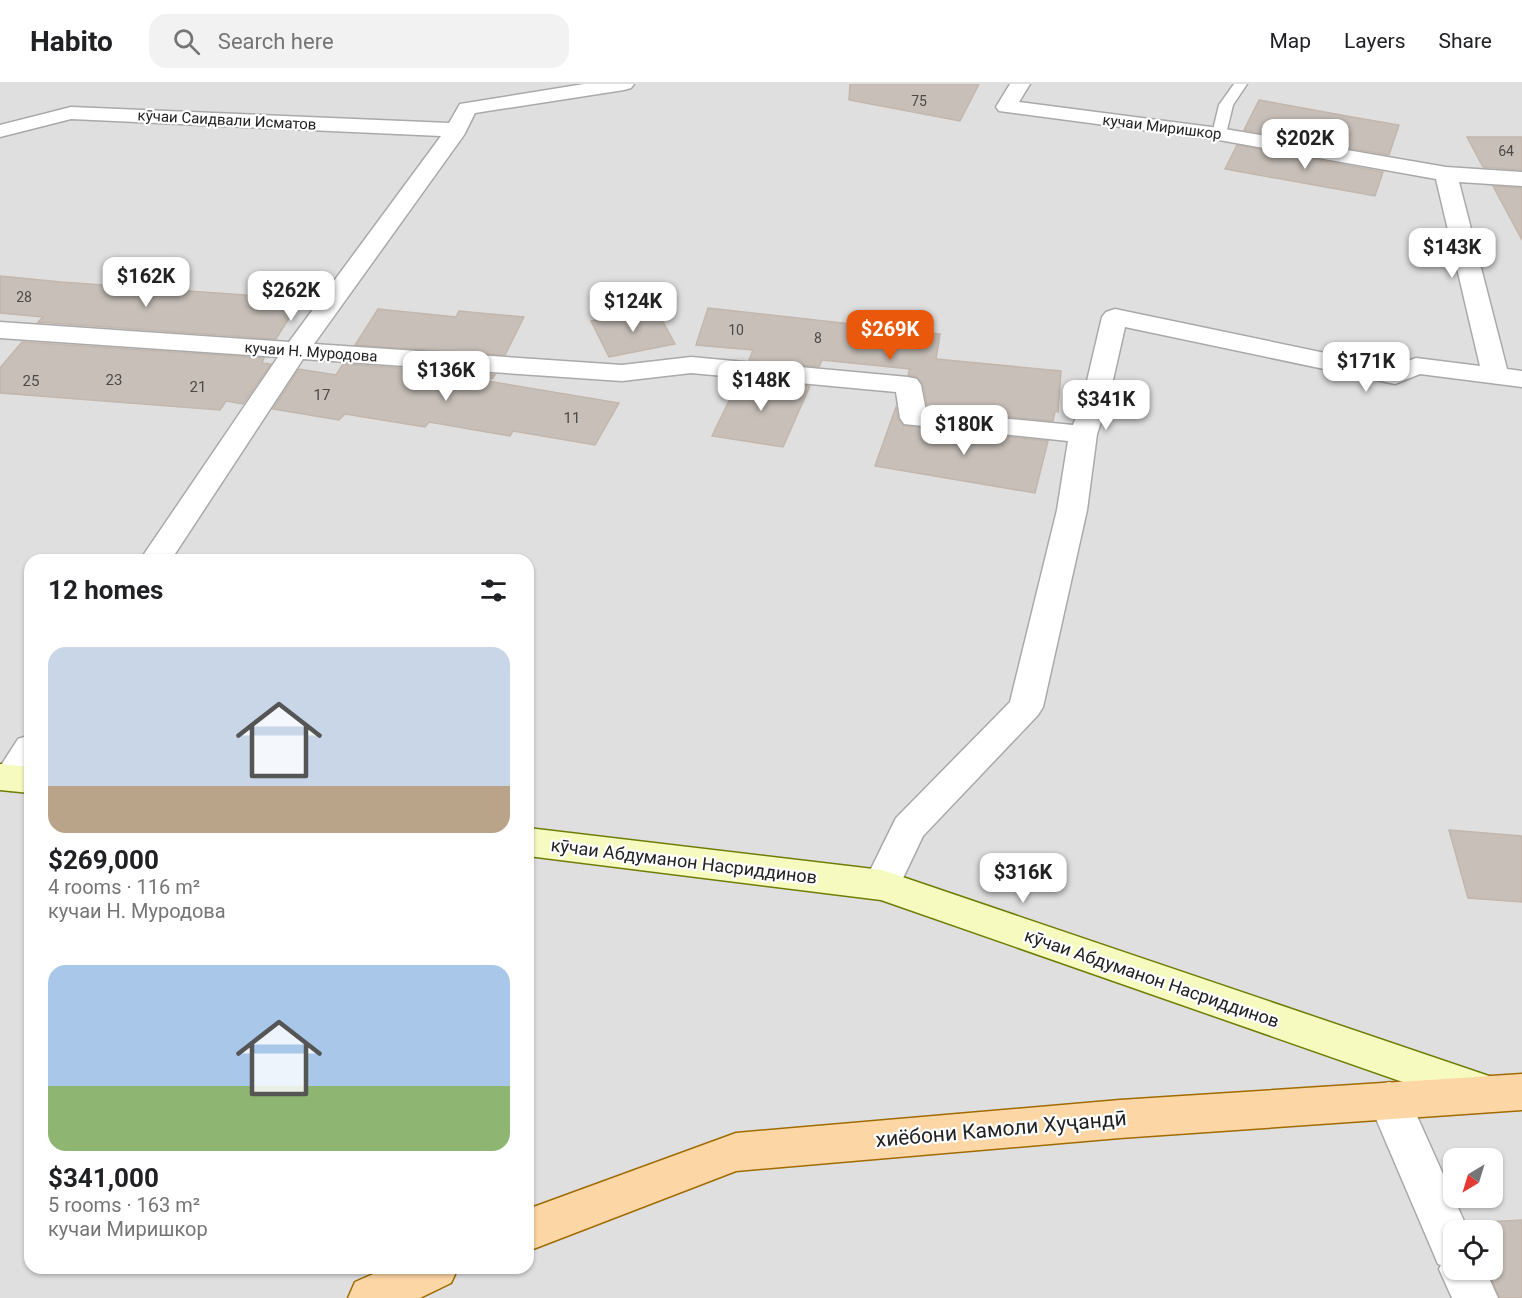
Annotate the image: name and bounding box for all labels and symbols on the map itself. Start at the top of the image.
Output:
house number: 75 [911,93,927,109]
street label: кӯчаи Саидвали Исматов [137,106,317,134]
street label: кучаи Миришкор [1101,111,1223,143]
pin: $202K [1263,119,1347,170]
house number: 64 [1498,143,1514,159]
pin: $143K [1410,228,1494,279]
pin: $162K [104,257,188,308]
pin: $262K [249,271,333,322]
pin: $124K [591,282,675,333]
house number: 28 [16,289,32,305]
pin: $269K [848,310,932,361]
house number: 10 [728,322,744,338]
house number: 8 [814,330,822,346]
street label: кучаи Н. Муродова [244,338,378,366]
pin: $171K [1324,342,1408,393]
pin: $136K [404,351,488,402]
pin: $148K [719,361,803,412]
house number: 23 [106,371,122,389]
house number: 25 [23,372,39,390]
house number: 21 [190,378,206,396]
pin: $341K [1064,380,1148,431]
house number: 17 [314,386,330,404]
pin: $180K [922,405,1006,456]
house number: 11 [564,409,580,427]
street label: кӯчаи Абдуманон Насриддинов [550,834,818,888]
pin: $316K [981,853,1065,904]
street label: кӯчаи Абдуманон Насриддинов [1022,924,1282,1032]
street label: хиёбони Камоли Хуҷандӣ [875,1106,1127,1152]
north arrow [1443,1148,1503,1208]

